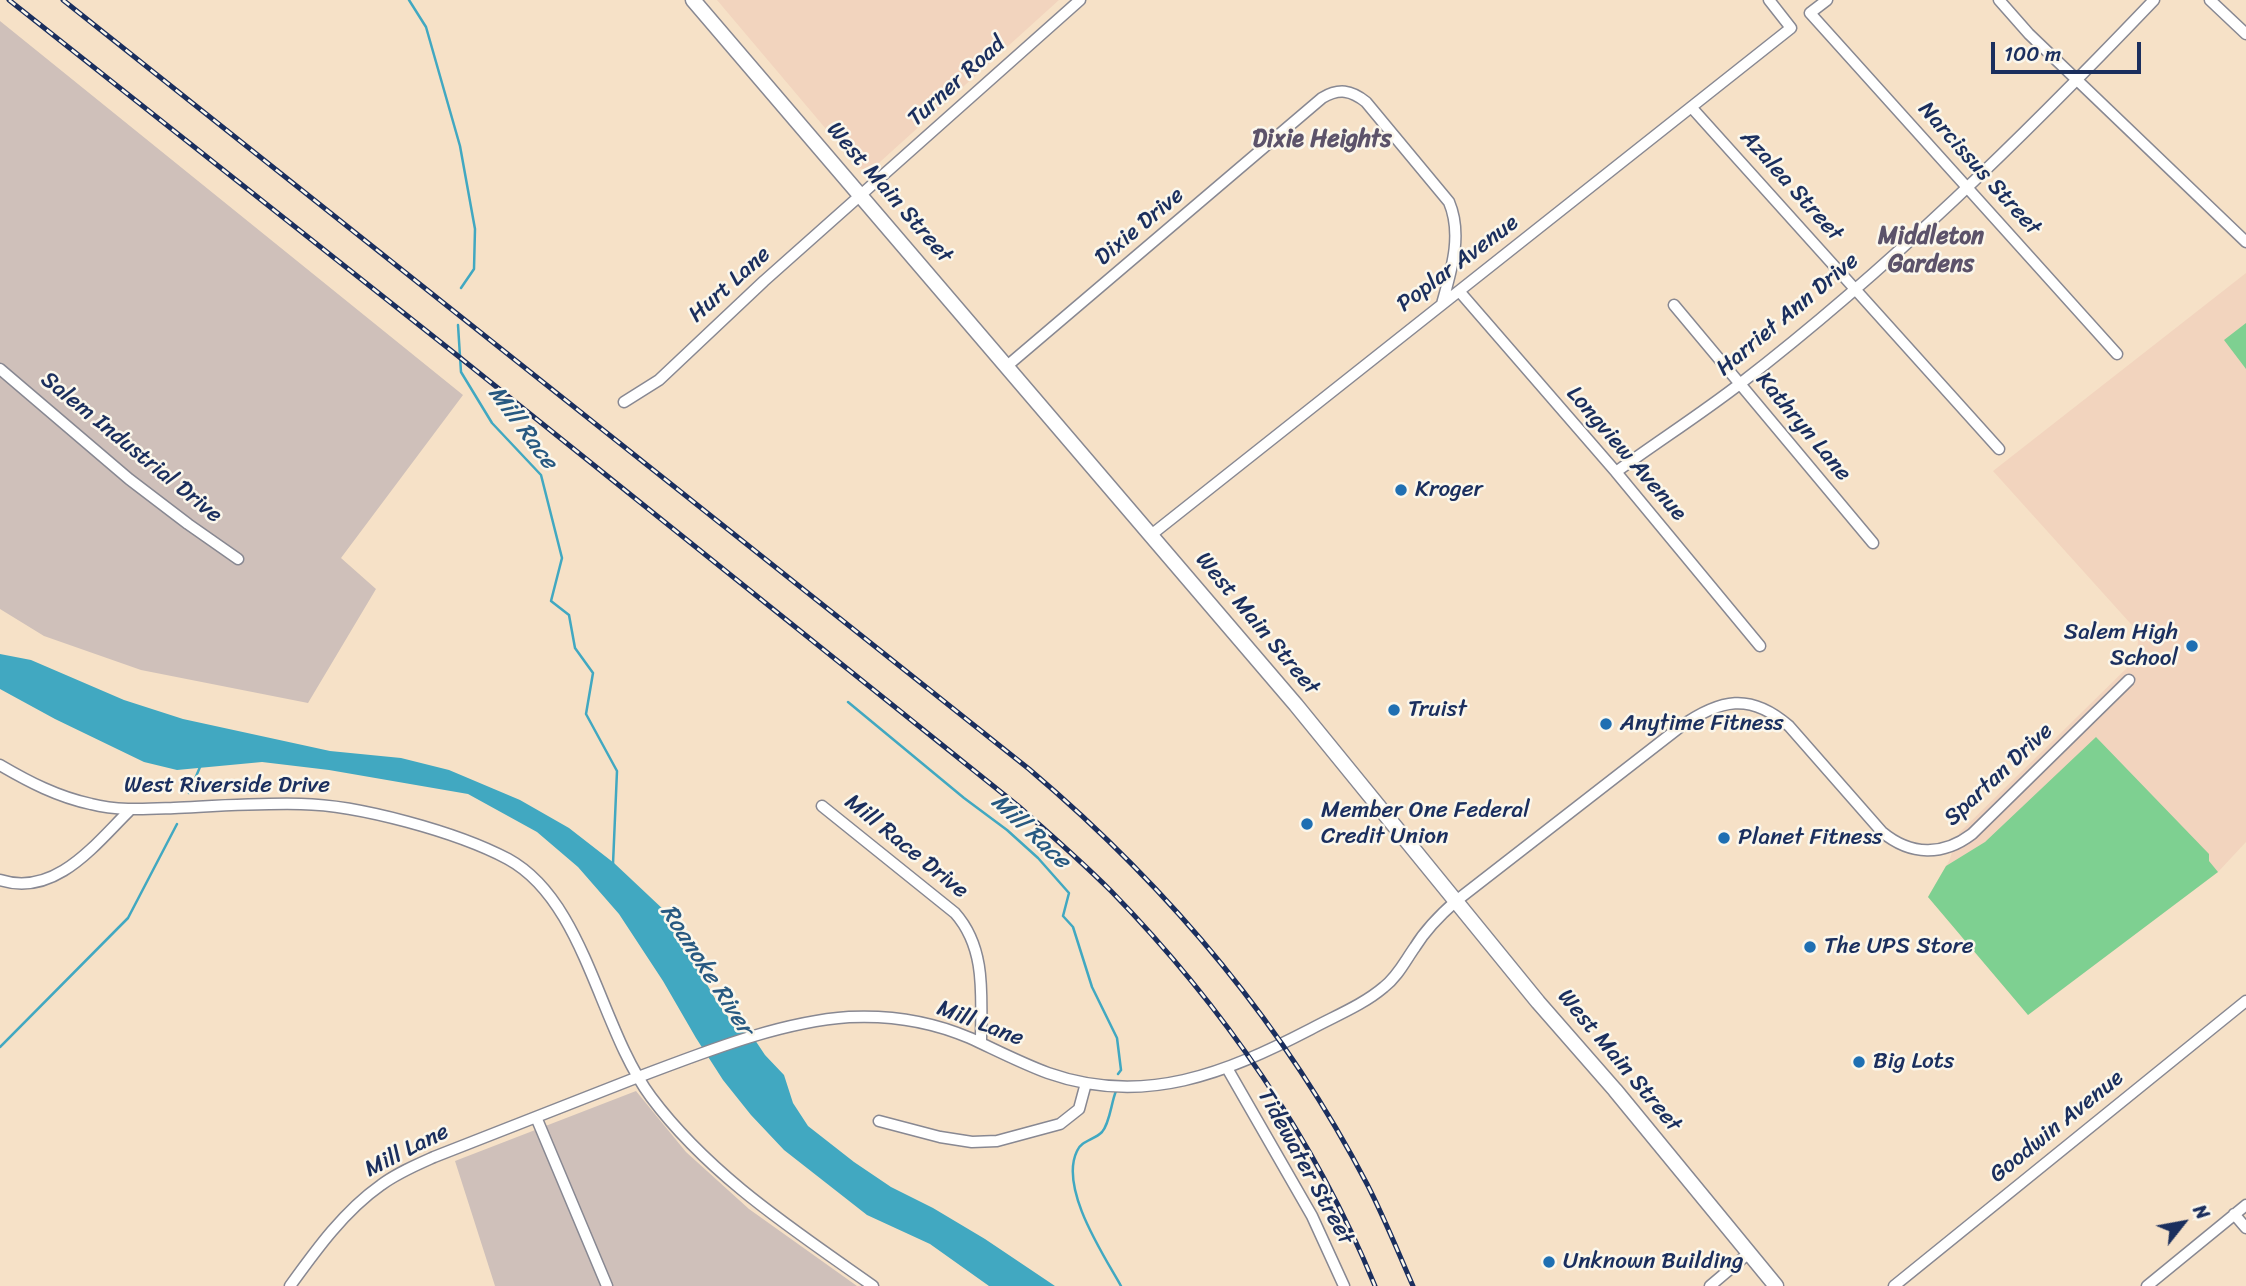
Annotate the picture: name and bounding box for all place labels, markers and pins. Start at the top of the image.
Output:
place label: Kroger [1415,476,1483,504]
marker: Kroger [1393,482,1409,498]
place label: Salem High School [2064,619,2178,673]
marker: Salem High School [2184,638,2200,654]
place label: Truist [1408,696,1467,724]
marker: Truist [1386,702,1402,718]
place label: Anytime Fitness [1620,710,1784,738]
marker: Anytime Fitness [1598,716,1614,732]
place label: Member One Federal Credit Union [1321,797,1530,851]
marker: Member One Federal Credit Union [1299,816,1315,832]
place label: Planet Fitness [1738,824,1883,852]
marker: Planet Fitness [1716,830,1732,846]
place label: The UPS Store [1824,933,1974,961]
marker: The UPS Store [1802,939,1818,955]
place label: Big Lots [1873,1048,1954,1076]
marker: Big Lots [1851,1054,1867,1070]
place label: Unknown Building [1563,1248,1744,1276]
marker: Unknown Building [1541,1254,1557,1270]

